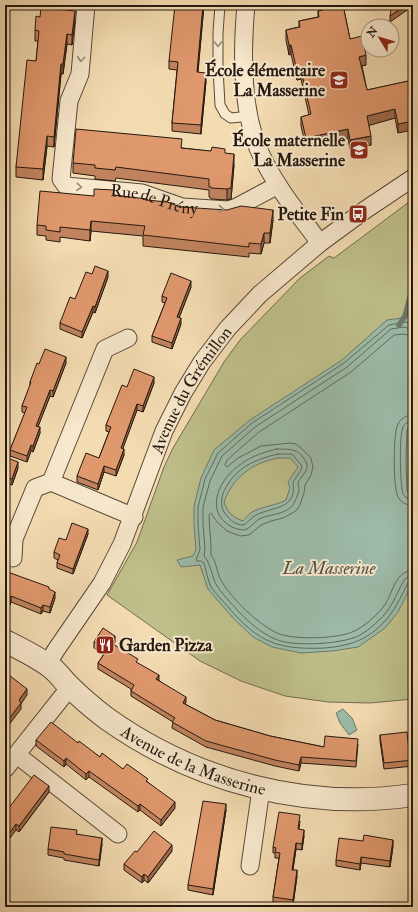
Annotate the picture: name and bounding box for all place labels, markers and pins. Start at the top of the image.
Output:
place label: École élémentaire La Masserine [205,58,326,101]
school or university icon: École élémentaire La Masserine [328,69,350,91]
place label: École maternelle La Masserine [232,128,346,171]
school or university icon: École maternelle La Masserine [348,139,370,161]
bus stop icon: Petite Fin [347,203,369,225]
place label: Petite Fin [277,204,344,225]
restaurant icon: Garden Pizza [94,634,116,656]
place label: Garden Pizza [119,635,213,656]

